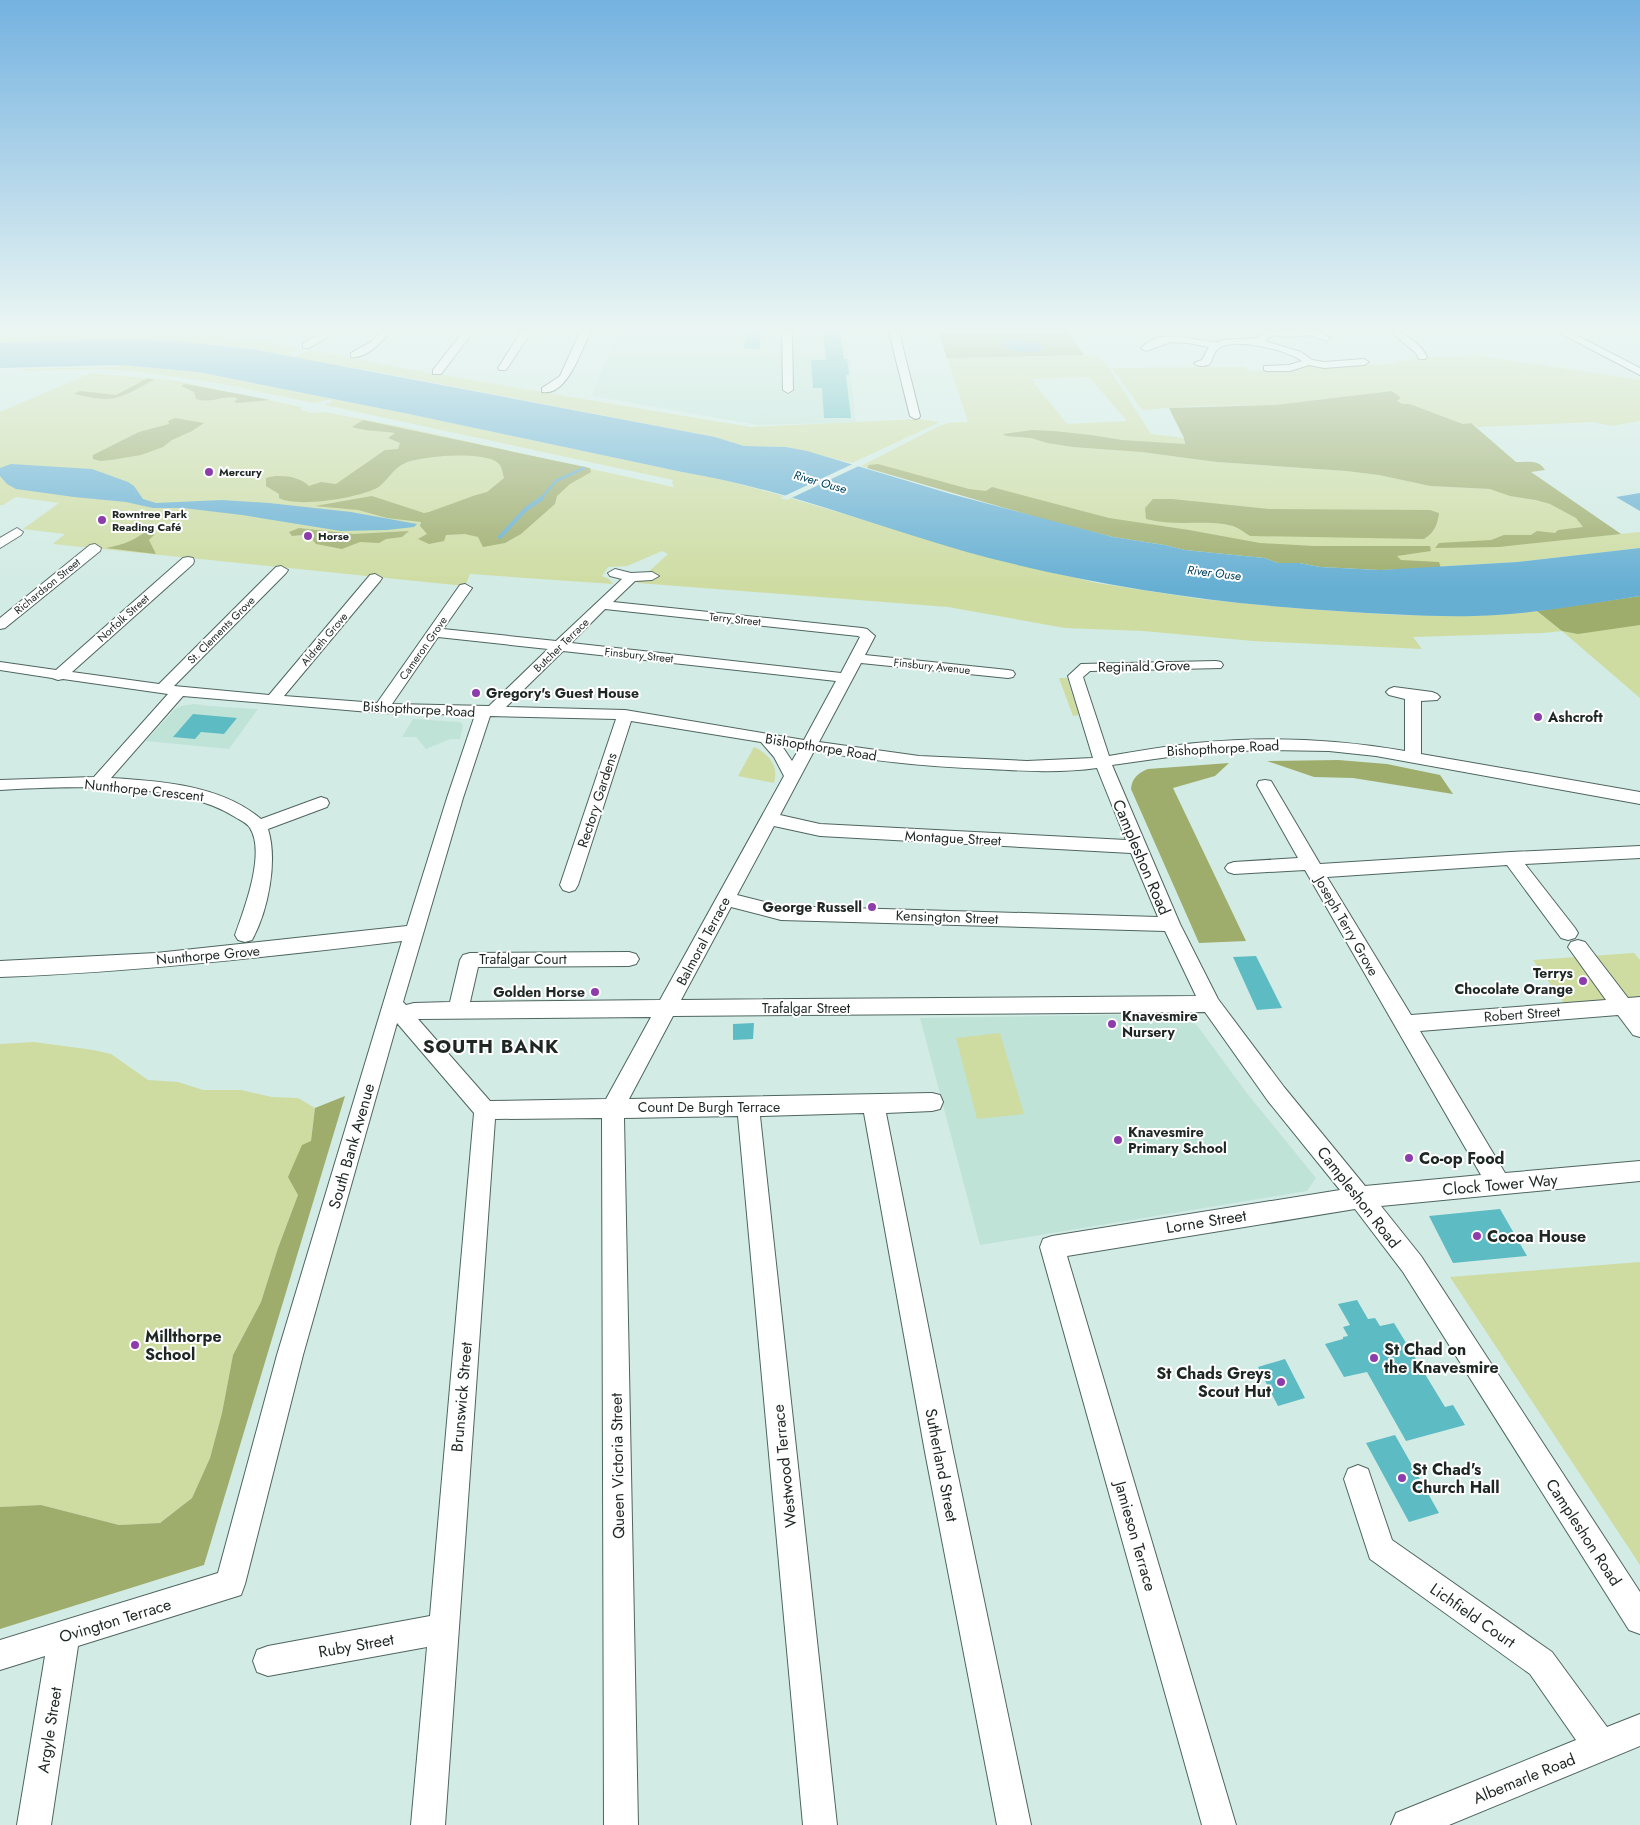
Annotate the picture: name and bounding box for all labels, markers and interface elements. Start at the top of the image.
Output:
place label: Mercury [219,464,262,480]
marker: Mercury [203,466,215,478]
water label: River Ouse [792,466,848,498]
place label: Rowntree Park Reading Café [112,506,188,535]
marker: Rowntree Park Reading Café [96,514,108,526]
place label: Horse [318,528,349,544]
marker: Horse [302,530,314,542]
street label: Richardson Street [10,554,84,618]
water label: River Ouse [1186,561,1242,585]
street label: Norfolk Street [94,590,153,645]
street label: St. Clements Grove [184,592,259,667]
street label: Terry Street [708,608,762,630]
street label: Aldreth Grove [297,609,351,669]
street label: Cameron Grove [395,613,451,683]
street label: Butcher Terrace [530,614,593,676]
street label: Finsbury Street [604,643,675,667]
street label: Finsbury Avenue [893,654,972,678]
street label: Reginald Grove [1098,655,1190,677]
place label: Gregory's Guest House [486,683,639,703]
marker: Gregory's Guest House [470,687,482,699]
street label: Bishopthorpe Road [362,696,476,722]
place label: Ashcroft [1547,707,1603,727]
marker: Ashcroft [1532,711,1544,723]
street label: Bishopthorpe Road [764,728,878,766]
street label: Bishopthorpe Road [1166,735,1280,761]
street label: Rectory Gardens [572,750,622,850]
street label: Nunthorpe Crescent [83,774,205,806]
street label: Campleshon Road [1107,796,1176,919]
street label: Montague Street [904,825,1002,851]
street label: Joseph Terry Grove [1309,871,1384,980]
street label: Balmoral Terrace [671,893,735,989]
place label: George Russell [763,897,862,917]
marker: George Russell [866,901,878,913]
street label: Kensington Street [895,905,999,929]
street label: Nunthorpe Grove [155,940,261,970]
street label: Trafalgar Court [479,949,567,969]
place label: Terrys Chocolate Orange [1454,963,1574,999]
marker: Terrys Chocolate Orange [1577,975,1589,987]
place label: Golden Horse [493,982,585,1002]
marker: Golden Horse [589,986,601,998]
street label: Trafalgar Street [762,998,851,1018]
street label: Robert Street [1483,1001,1561,1027]
place label: Knavesmire Nursery [1122,1006,1198,1042]
marker: Knavesmire Nursery [1106,1018,1118,1030]
district label: SOUTH BANK [423,1033,559,1060]
street label: South Bank Avenue [323,1081,380,1212]
street label: Count De Burgh Terrace [638,1097,780,1117]
place label: Knavesmire Primary School [1128,1122,1227,1158]
marker: Knavesmire Primary School [1112,1134,1124,1146]
street label: Campleshon Road [1312,1142,1406,1253]
place label: Co-op Food [1419,1147,1504,1170]
marker: Co-op Food [1403,1152,1415,1164]
street label: Clock Tower Way [1442,1168,1559,1201]
street label: Lorne Street [1164,1204,1248,1239]
place label: Cocoa House [1487,1225,1586,1248]
marker: Cocoa House [1471,1230,1483,1242]
place label: Millthorpe School [145,1325,222,1366]
place label: St Chad on the Knavesmire [1384,1338,1499,1379]
marker: Millthorpe School [129,1339,141,1351]
street label: Brunswick Street [445,1341,478,1453]
marker: St Chad on the Knavesmire [1368,1352,1380,1364]
place label: St Chads Greys Scout Hut [1156,1362,1272,1403]
marker: St Chads Greys Scout Hut [1275,1376,1287,1388]
street label: Queen Victoria Street [605,1393,630,1539]
street label: Westwood Terrace [767,1403,802,1529]
street label: Sutherland Street [919,1406,964,1524]
place label: St Chad's Church Hall [1412,1458,1500,1499]
marker: St Chad's Church Hall [1396,1472,1408,1484]
street label: Campleshon Road [1540,1474,1627,1590]
street label: Jamieson Terrace [1108,1477,1162,1594]
street label: Lichfield Court [1425,1577,1520,1653]
street label: Ovington Terrace [56,1593,174,1648]
street label: Ruby Street [317,1628,396,1663]
street label: Argyle Street [31,1685,68,1775]
street label: Albemarle Road [1470,1747,1579,1809]

